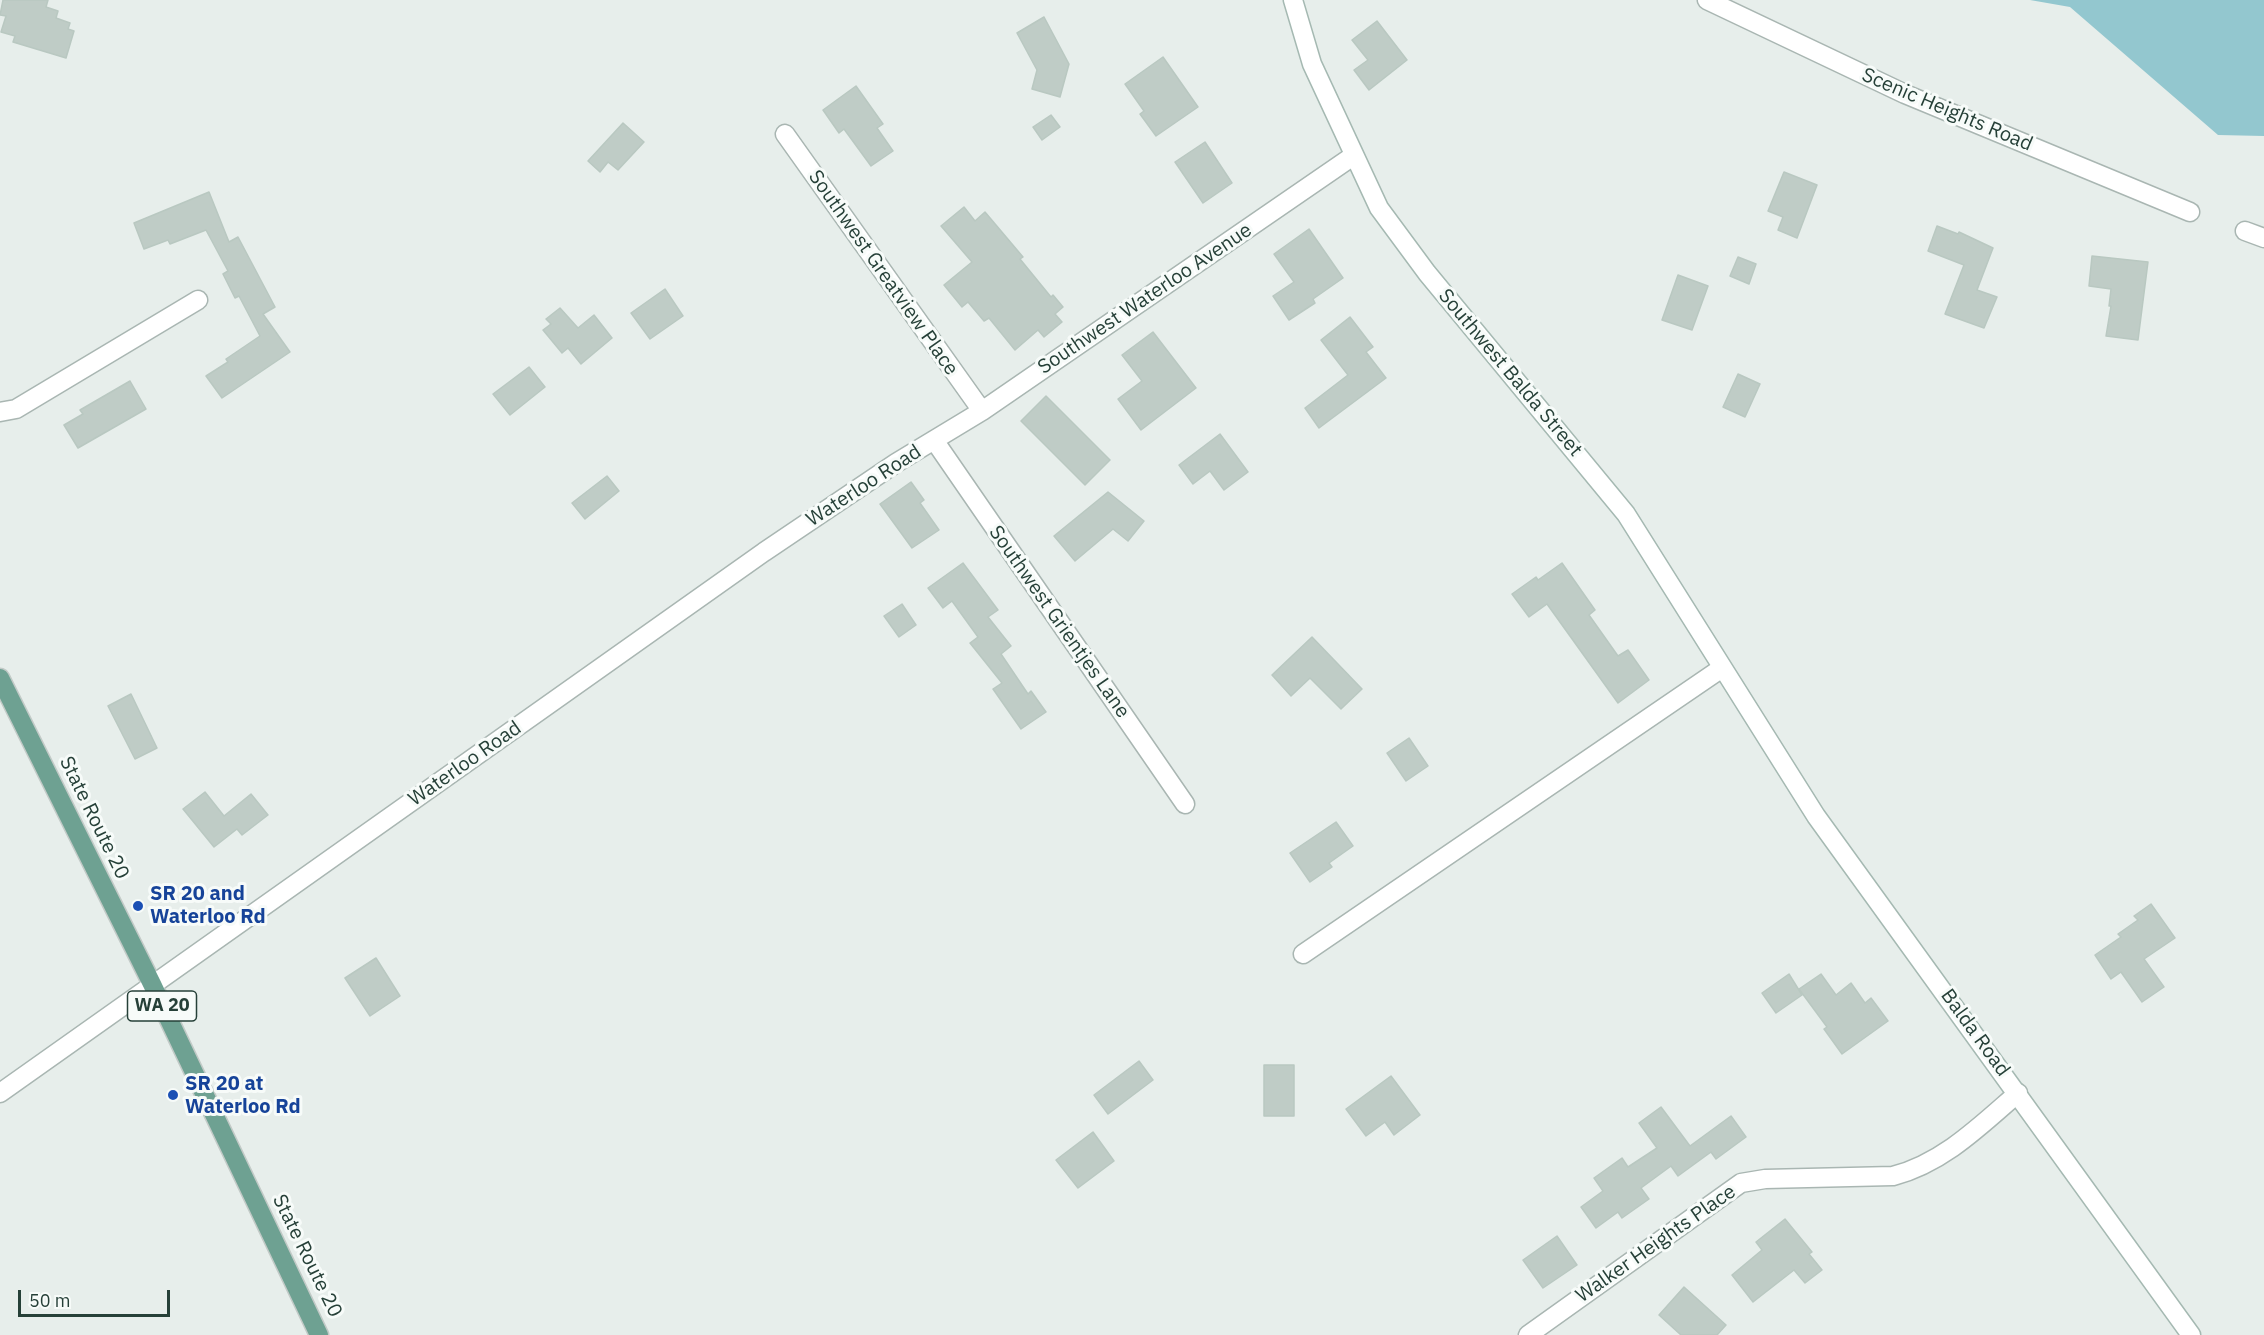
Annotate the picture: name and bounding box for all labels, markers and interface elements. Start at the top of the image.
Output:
street label: Scenic Heights Road [1858,63,2036,157]
street label: Southwest Greatview Place [803,166,963,380]
street label: Southwest Waterloo Avenue [1033,218,1257,380]
street label: Southwest Balda Street [1433,284,1587,462]
street label: Waterloo Road [802,440,926,532]
street label: Southwest Grientjes Lane [983,521,1135,723]
street label: Waterloo Road [404,716,526,812]
street label: State Route 20 [54,753,134,883]
place label: SR 20 and Waterloo Rd [150,882,266,929]
marker: SR 20 and Waterloo Rd [131,899,145,913]
street label: Balda Road [1935,985,2015,1081]
road number: WA 20 [128,991,196,1021]
place label: SR 20 at Waterloo Rd [185,1072,301,1119]
marker: SR 20 at Waterloo Rd [166,1088,180,1102]
street label: Walker Heights Place [1571,1180,1741,1308]
street label: State Route 20 [267,1191,347,1321]
scale bar [21,1278,172,1316]
text: 50 m [29,1289,71,1312]

